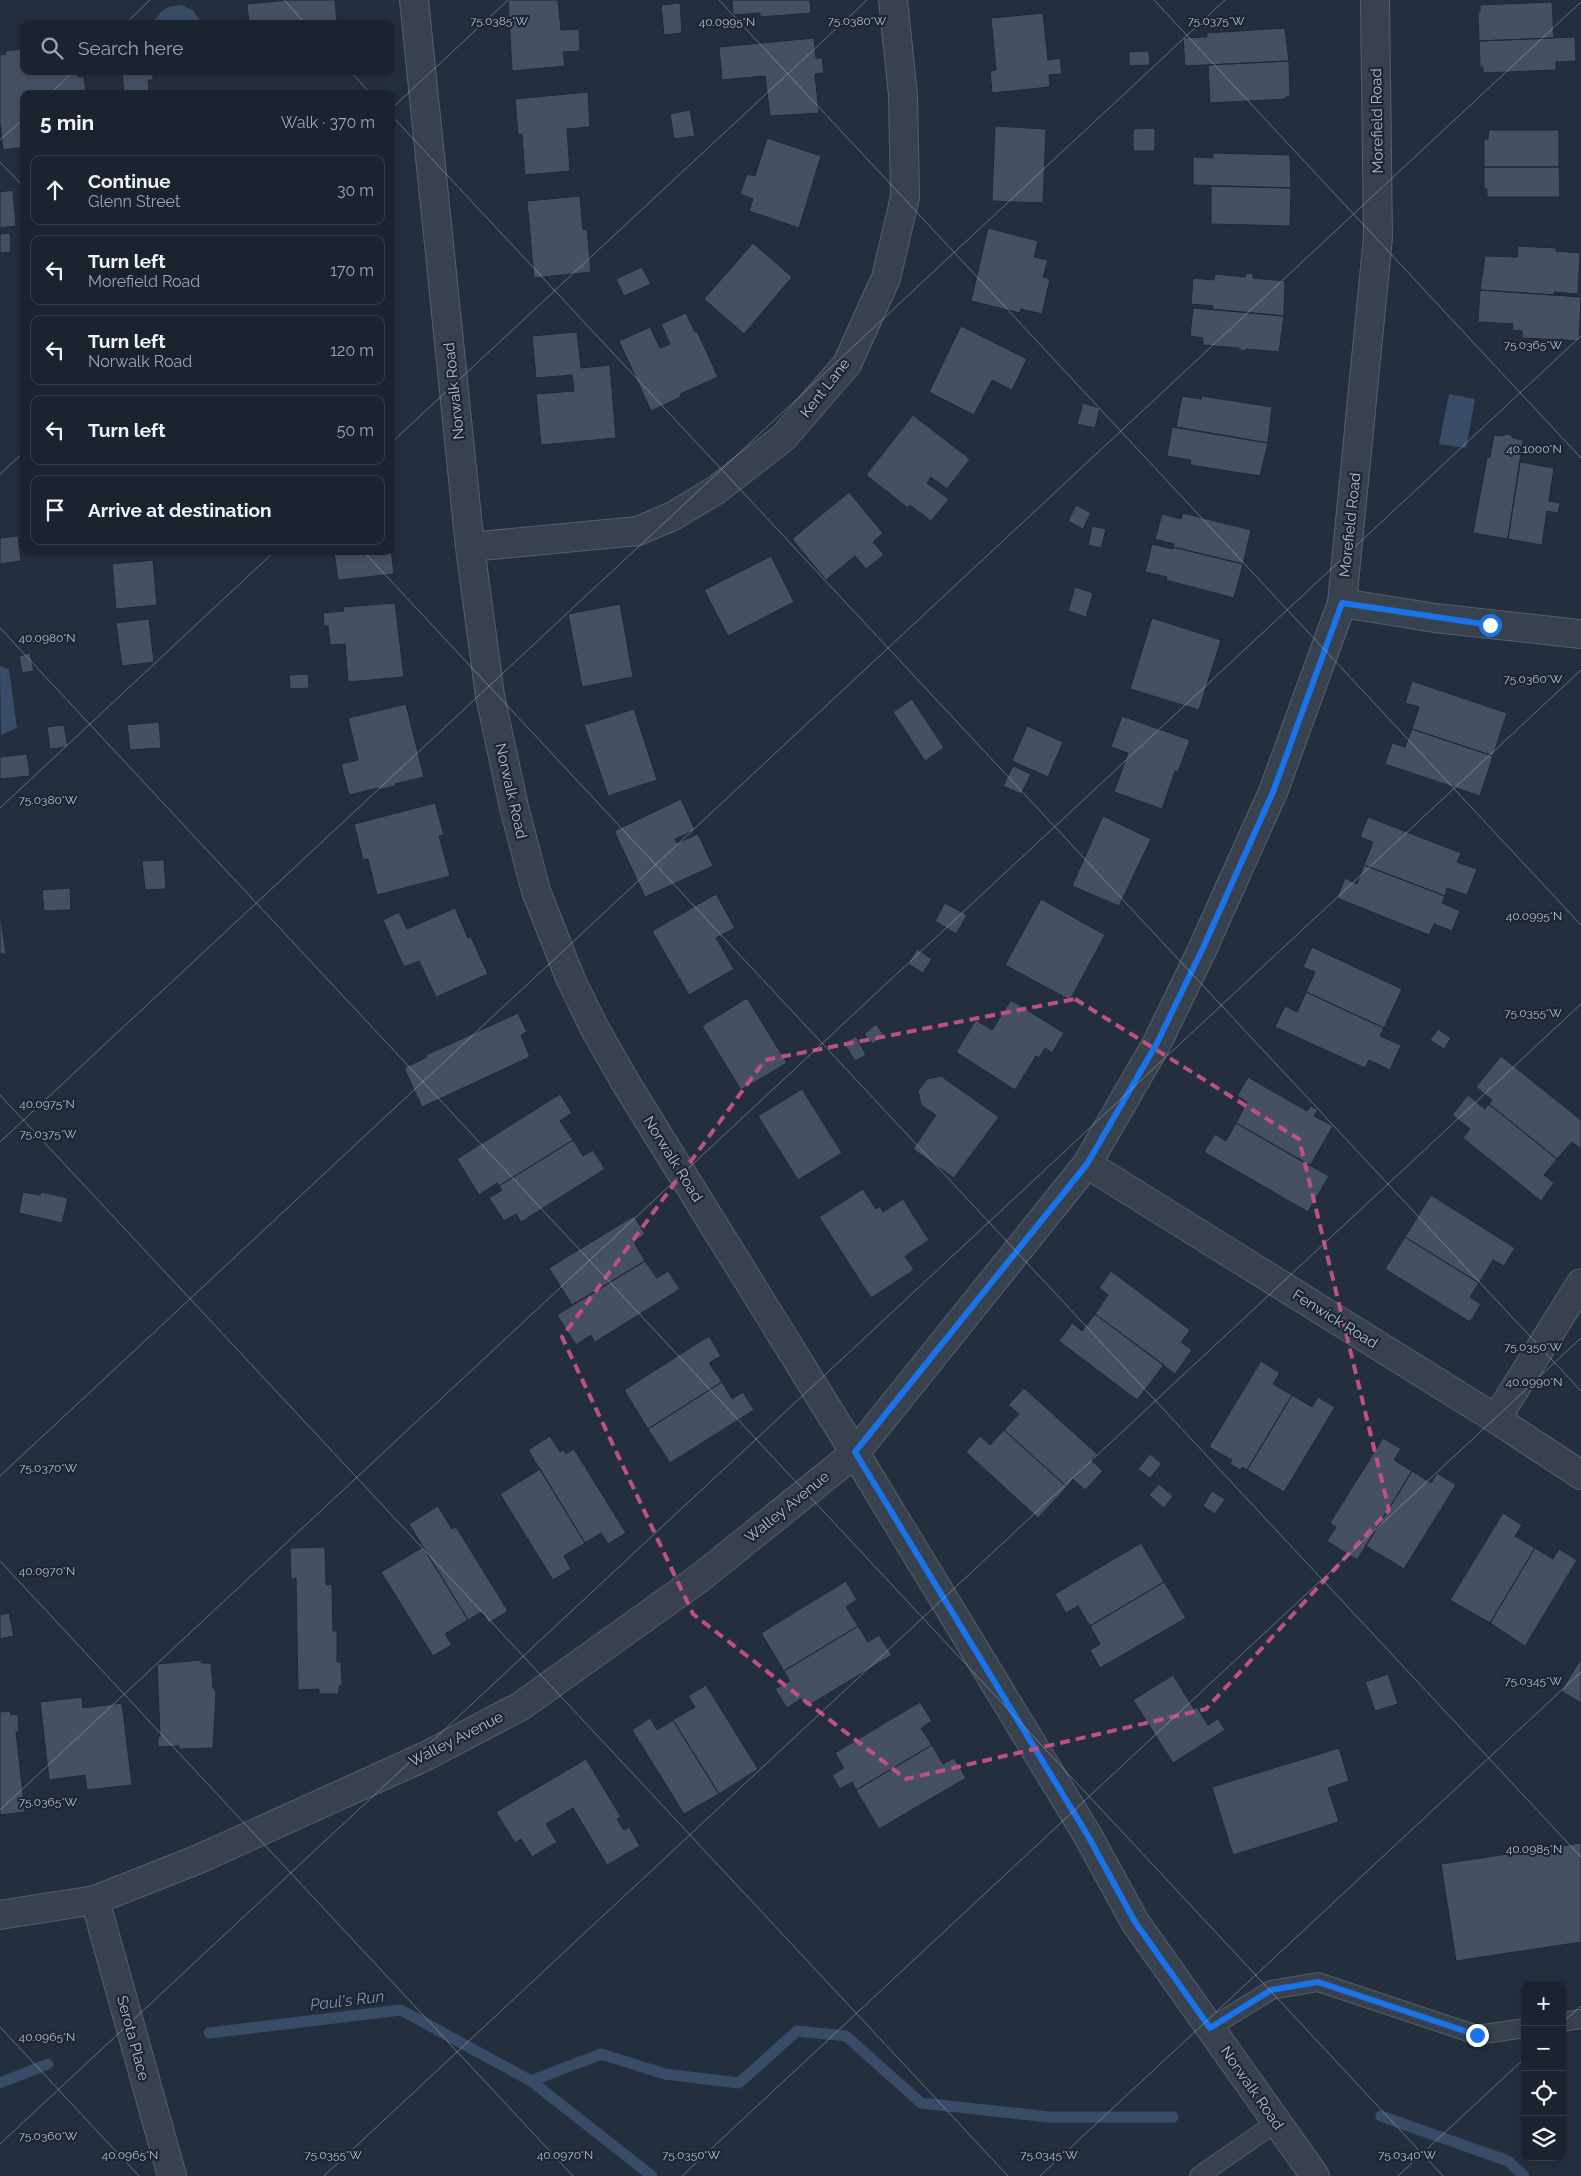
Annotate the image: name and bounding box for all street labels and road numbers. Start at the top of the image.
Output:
street label: Morefield Road [1367,68,1387,174]
street label: Norwalk Road [440,341,468,441]
street label: Kent Lane [796,355,854,421]
street label: Morefield Road [1336,472,1364,578]
street label: Norwalk Road [491,741,531,841]
street label: Norwalk Road [639,1113,707,1205]
street label: Fenwick Road [1289,1286,1381,1352]
street label: Walley Avenue [741,1467,833,1547]
street label: Walley Avenue [406,1707,506,1771]
street label: Serota Place [113,1993,153,2083]
street label: Norwalk Road [1217,2043,1287,2133]

